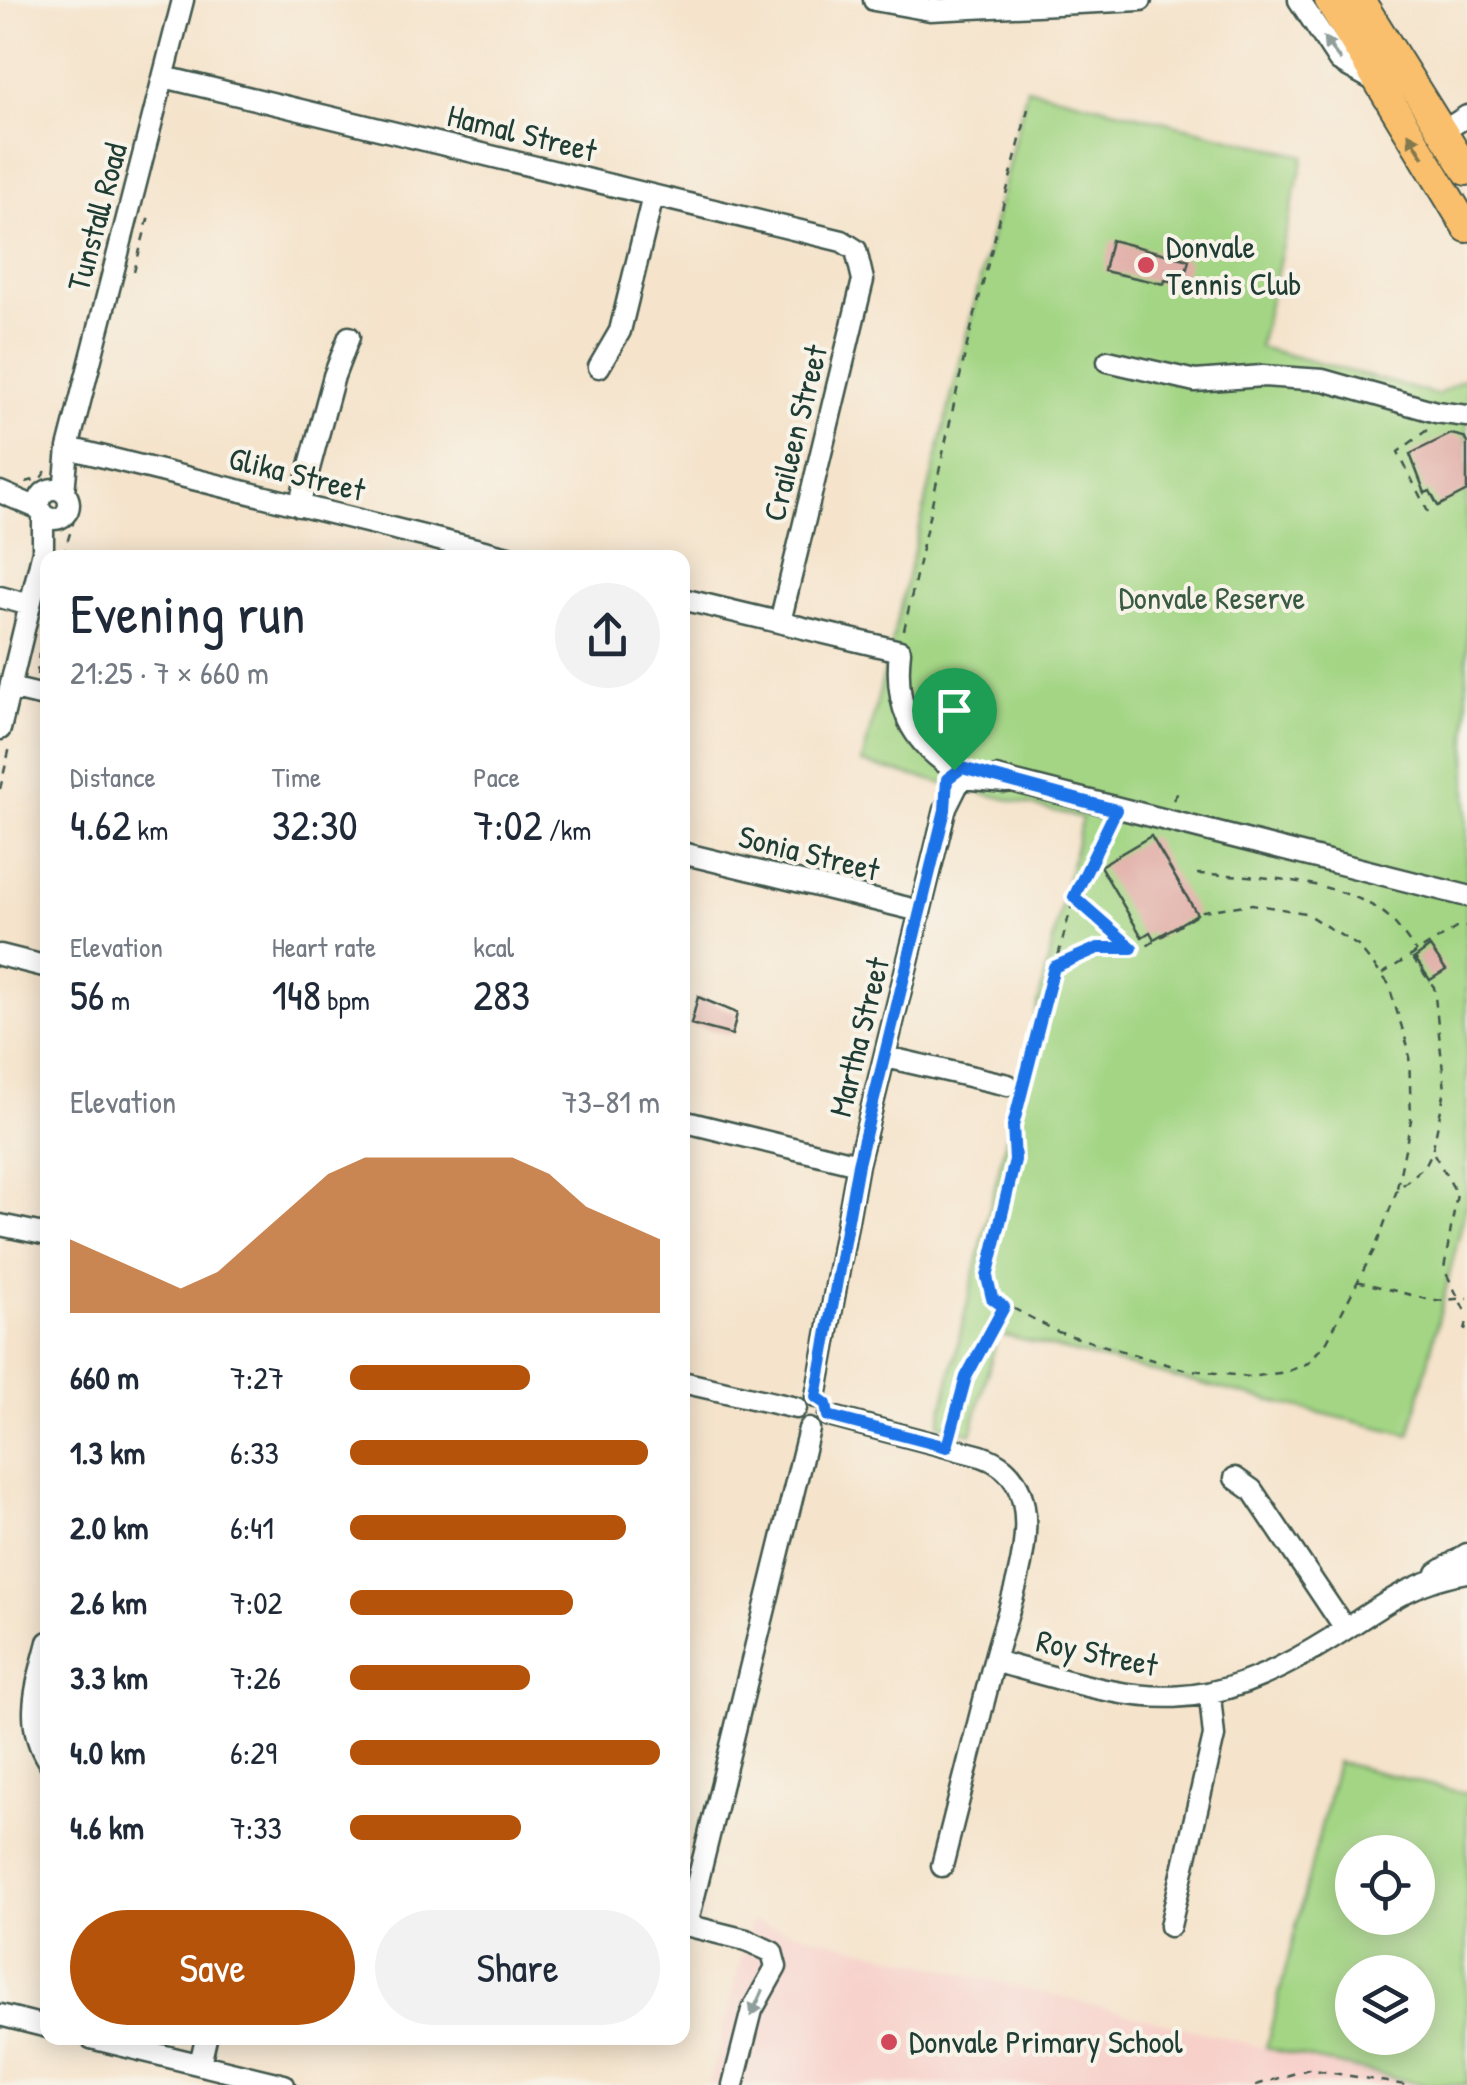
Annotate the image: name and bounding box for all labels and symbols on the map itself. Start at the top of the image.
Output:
one-way arrow [1323,36,1342,62]
street label: Hamal Street [443,93,602,172]
one-way arrow [1408,131,1425,159]
street label: Tunstall Road [56,138,137,296]
place label: Donvale Tennis Club [1166,225,1302,305]
marker: Donvale Tennis Club [1135,254,1157,276]
street label: Craileen Street [752,339,837,525]
street label: Glika Street [225,436,371,511]
park label: Donvale Reserve [1119,576,1306,619]
pin [912,668,997,771]
street label: Sonia Street [734,814,885,891]
street label: Martha Street [818,952,899,1121]
street label: Roy Street [1033,1619,1163,1687]
one-way arrow [749,1988,765,2018]
place label: Donvale Primary School [909,2020,1183,2063]
marker: Donvale Primary School [878,2031,900,2053]

